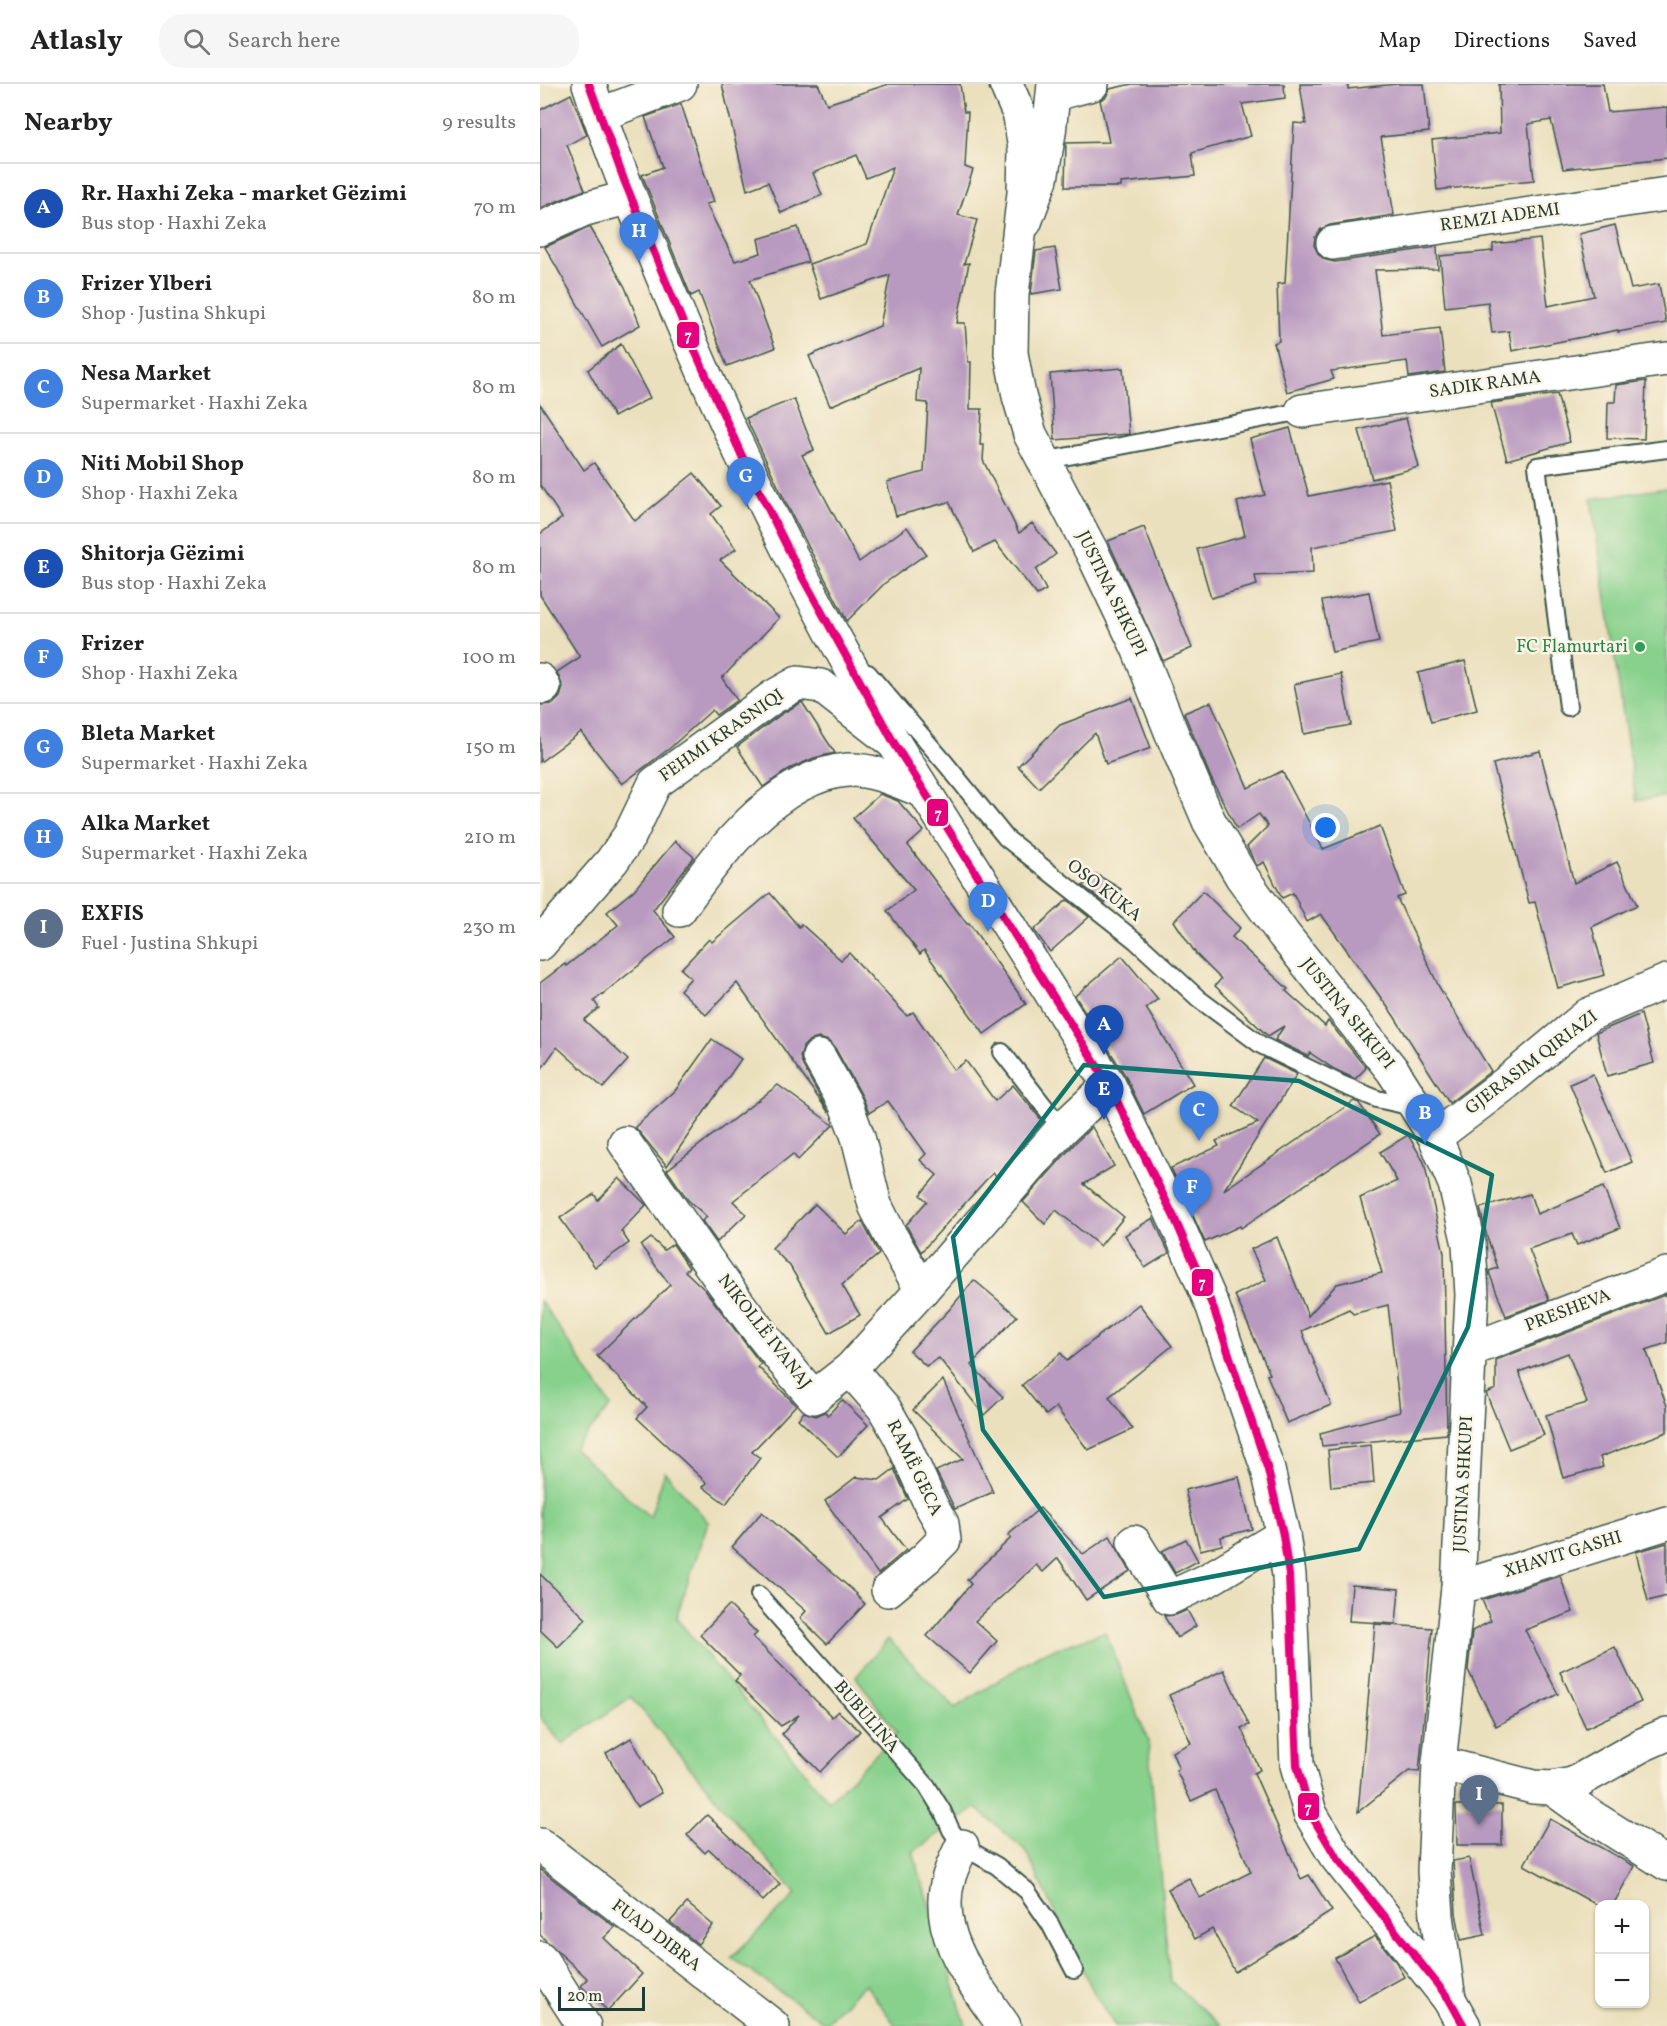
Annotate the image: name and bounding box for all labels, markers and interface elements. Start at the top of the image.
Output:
search box [159,14,579,68]
text: Atlasly [30,22,123,61]
icon: search [180,25,213,58]
text: Search here [228,26,340,57]
text: Map [1379,27,1421,56]
text: Directions [1454,27,1550,56]
text: Saved [1583,27,1637,56]
text: Nearby [24,105,113,141]
text: 9 results [442,109,516,137]
text: Rr. Haxhi Zeka - market Gëzimi [81,179,407,210]
text: A [36,194,51,222]
text: 70 m [473,194,516,222]
street label: REMZI ADEMI [1438,197,1562,239]
text: Bus stop · Haxhi Zeka [81,210,267,238]
pin: H [620,212,658,262]
text: Frizer Ylberi [81,269,212,300]
text: B [37,284,50,312]
text: 80 m [472,284,516,312]
text: Shop · Justina Shkupi [81,300,266,328]
line badge: 7 [676,321,700,349]
text: 7 [684,326,692,348]
text: Nesa Market [81,359,211,390]
street label: SADIK RAMA [1428,365,1543,405]
text: C [37,374,50,402]
text: 80 m [472,374,516,402]
text: Supermarket · Haxhi Zeka [81,390,308,418]
text: Niti Mobil Shop [81,449,244,480]
pin: G [726,458,766,507]
text: D [36,464,51,492]
text: 80 m [472,464,516,492]
text: Shop · Haxhi Zeka [81,480,238,508]
street label: JUSTINA SHKUPI [1070,527,1152,661]
text: Shitorja Gëzimi [81,539,245,570]
text: E [37,554,50,582]
text: 80 m [472,554,516,582]
text: Bus stop · Haxhi Zeka [81,570,267,598]
text: Frizer [81,629,144,660]
place label: FC Flamurtari [1516,635,1628,660]
marker: FC Flamurtari [1633,640,1647,654]
text: F [38,644,49,672]
text: 100 m [462,644,516,672]
text: Shop · Haxhi Zeka [81,660,238,688]
street label: FEHMI KRASNIQI [654,683,790,789]
text: Bleta Market [81,719,215,750]
text: G [36,734,51,762]
text: 150 m [465,734,516,762]
text: Supermarket · Haxhi Zeka [81,750,308,778]
line badge: 7 [926,798,949,827]
text: 7 [934,804,942,826]
text: Alka Market [81,809,210,840]
your location [1311,813,1340,842]
text: H [36,824,51,852]
text: 210 m [464,824,516,852]
text: Supermarket · Haxhi Zeka [81,840,308,868]
street label: OSO KUKA [1061,854,1147,928]
pin: D [968,882,1008,932]
text: EXFIS [81,899,144,930]
text: I [40,914,47,942]
text: 230 m [462,914,516,942]
text: Fuel · Justina Shkupi [81,930,258,958]
street label: JUSTINA SHKUPI [1294,953,1400,1075]
street label: GJERASIM QIRIAZI [1461,1005,1603,1121]
pin: A [1084,1006,1124,1055]
pin: E [1084,1070,1124,1120]
pin: C [1180,1092,1218,1141]
pin: B [1406,1094,1444,1144]
pin: F [1172,1168,1212,1218]
line badge: 7 [1191,1268,1214,1297]
street label: NIKOLLË IVANAJ [711,1269,817,1395]
text: 7 [1198,1273,1206,1295]
street label: PRESHEVA [1521,1283,1615,1339]
street label: JUSTINA SHKUPI [1448,1415,1480,1553]
street label: RAMË GECA [880,1416,948,1521]
street label: XHAVIT GASHI [1501,1525,1625,1585]
street label: BUBULINA [827,1675,905,1759]
pin: I [1460,1776,1498,1825]
line badge: 7 [1297,1792,1320,1821]
text: 7 [1304,1798,1312,1820]
street label: FUAD DIBRA [606,1894,706,1978]
map controls [1595,1900,1649,2008]
button: + [1595,1900,1649,1954]
button: − [1595,1954,1649,2008]
scale bar [558,1984,645,2012]
text: 20 m [567,1986,602,2008]

